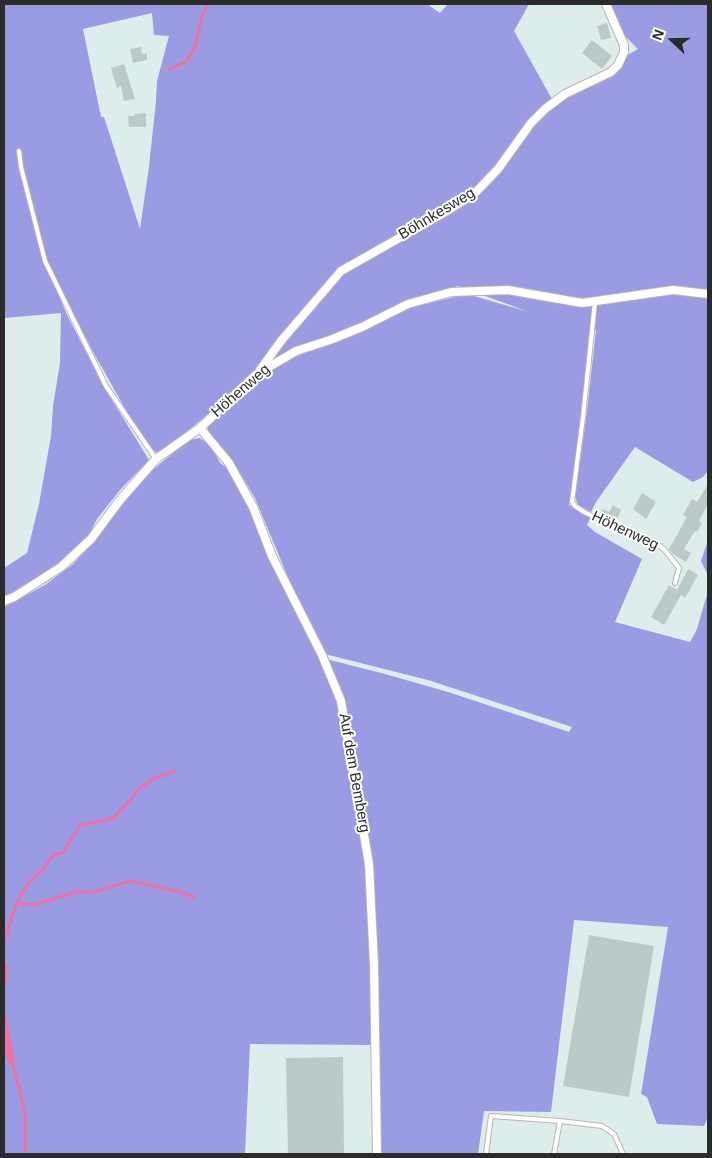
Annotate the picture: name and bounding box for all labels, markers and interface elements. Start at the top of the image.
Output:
north arrow [647,15,697,65]
text: N [649,27,667,42]
street label: Böhnkesweg [396,184,478,244]
street label: Höhenweg [208,361,274,421]
street label: Höhenweg [589,508,661,554]
street label: Auf dem Bemberg [335,712,373,834]

